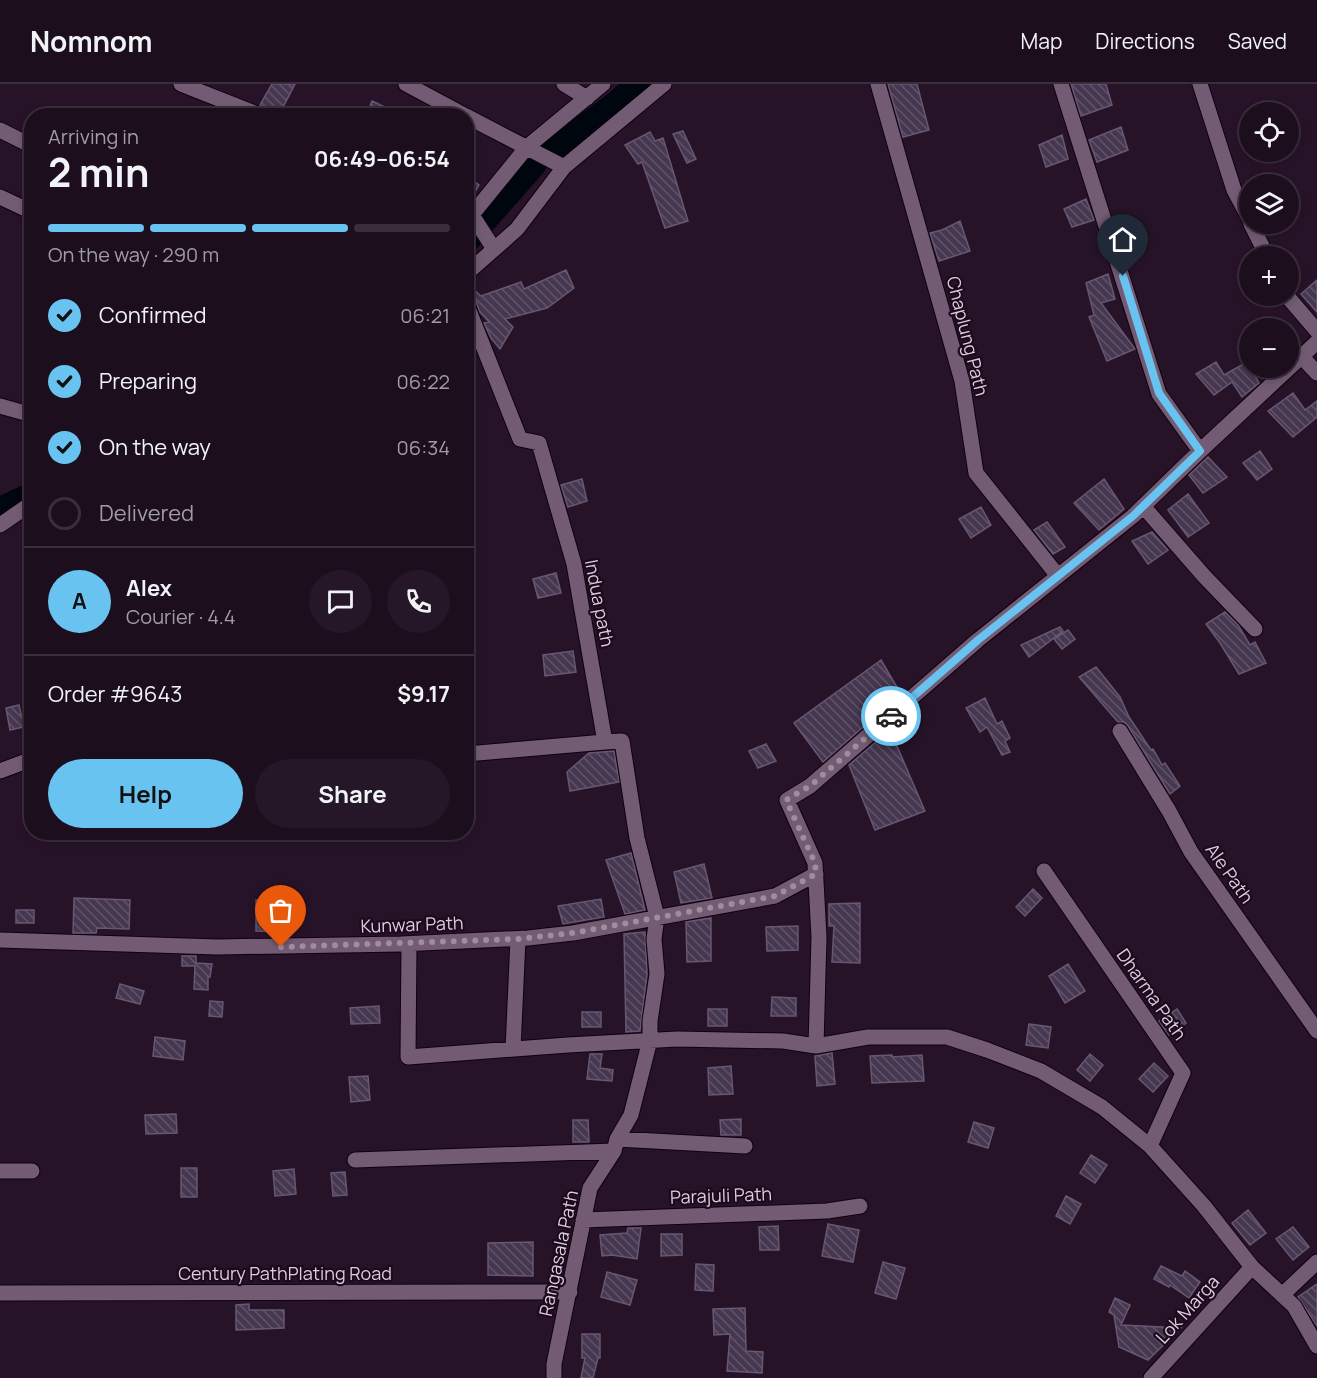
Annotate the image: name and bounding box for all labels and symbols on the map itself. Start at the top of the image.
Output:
pin [1097,214,1148,276]
street label: Chaplung Path [942,274,994,398]
street label: Indua path [580,557,620,649]
courier [861,686,921,746]
street label: Ale Path [1201,838,1259,908]
pin [255,885,306,947]
street label: Kunwar Path [360,910,464,938]
street label: Dharma Path [1112,944,1192,1044]
street label: Parajuli Path [670,1181,772,1209]
street label: Rangasala Path [533,1188,583,1318]
street label: Century PathPlating Road [178,1261,392,1285]
street label: Lok Marga [1150,1270,1224,1348]

